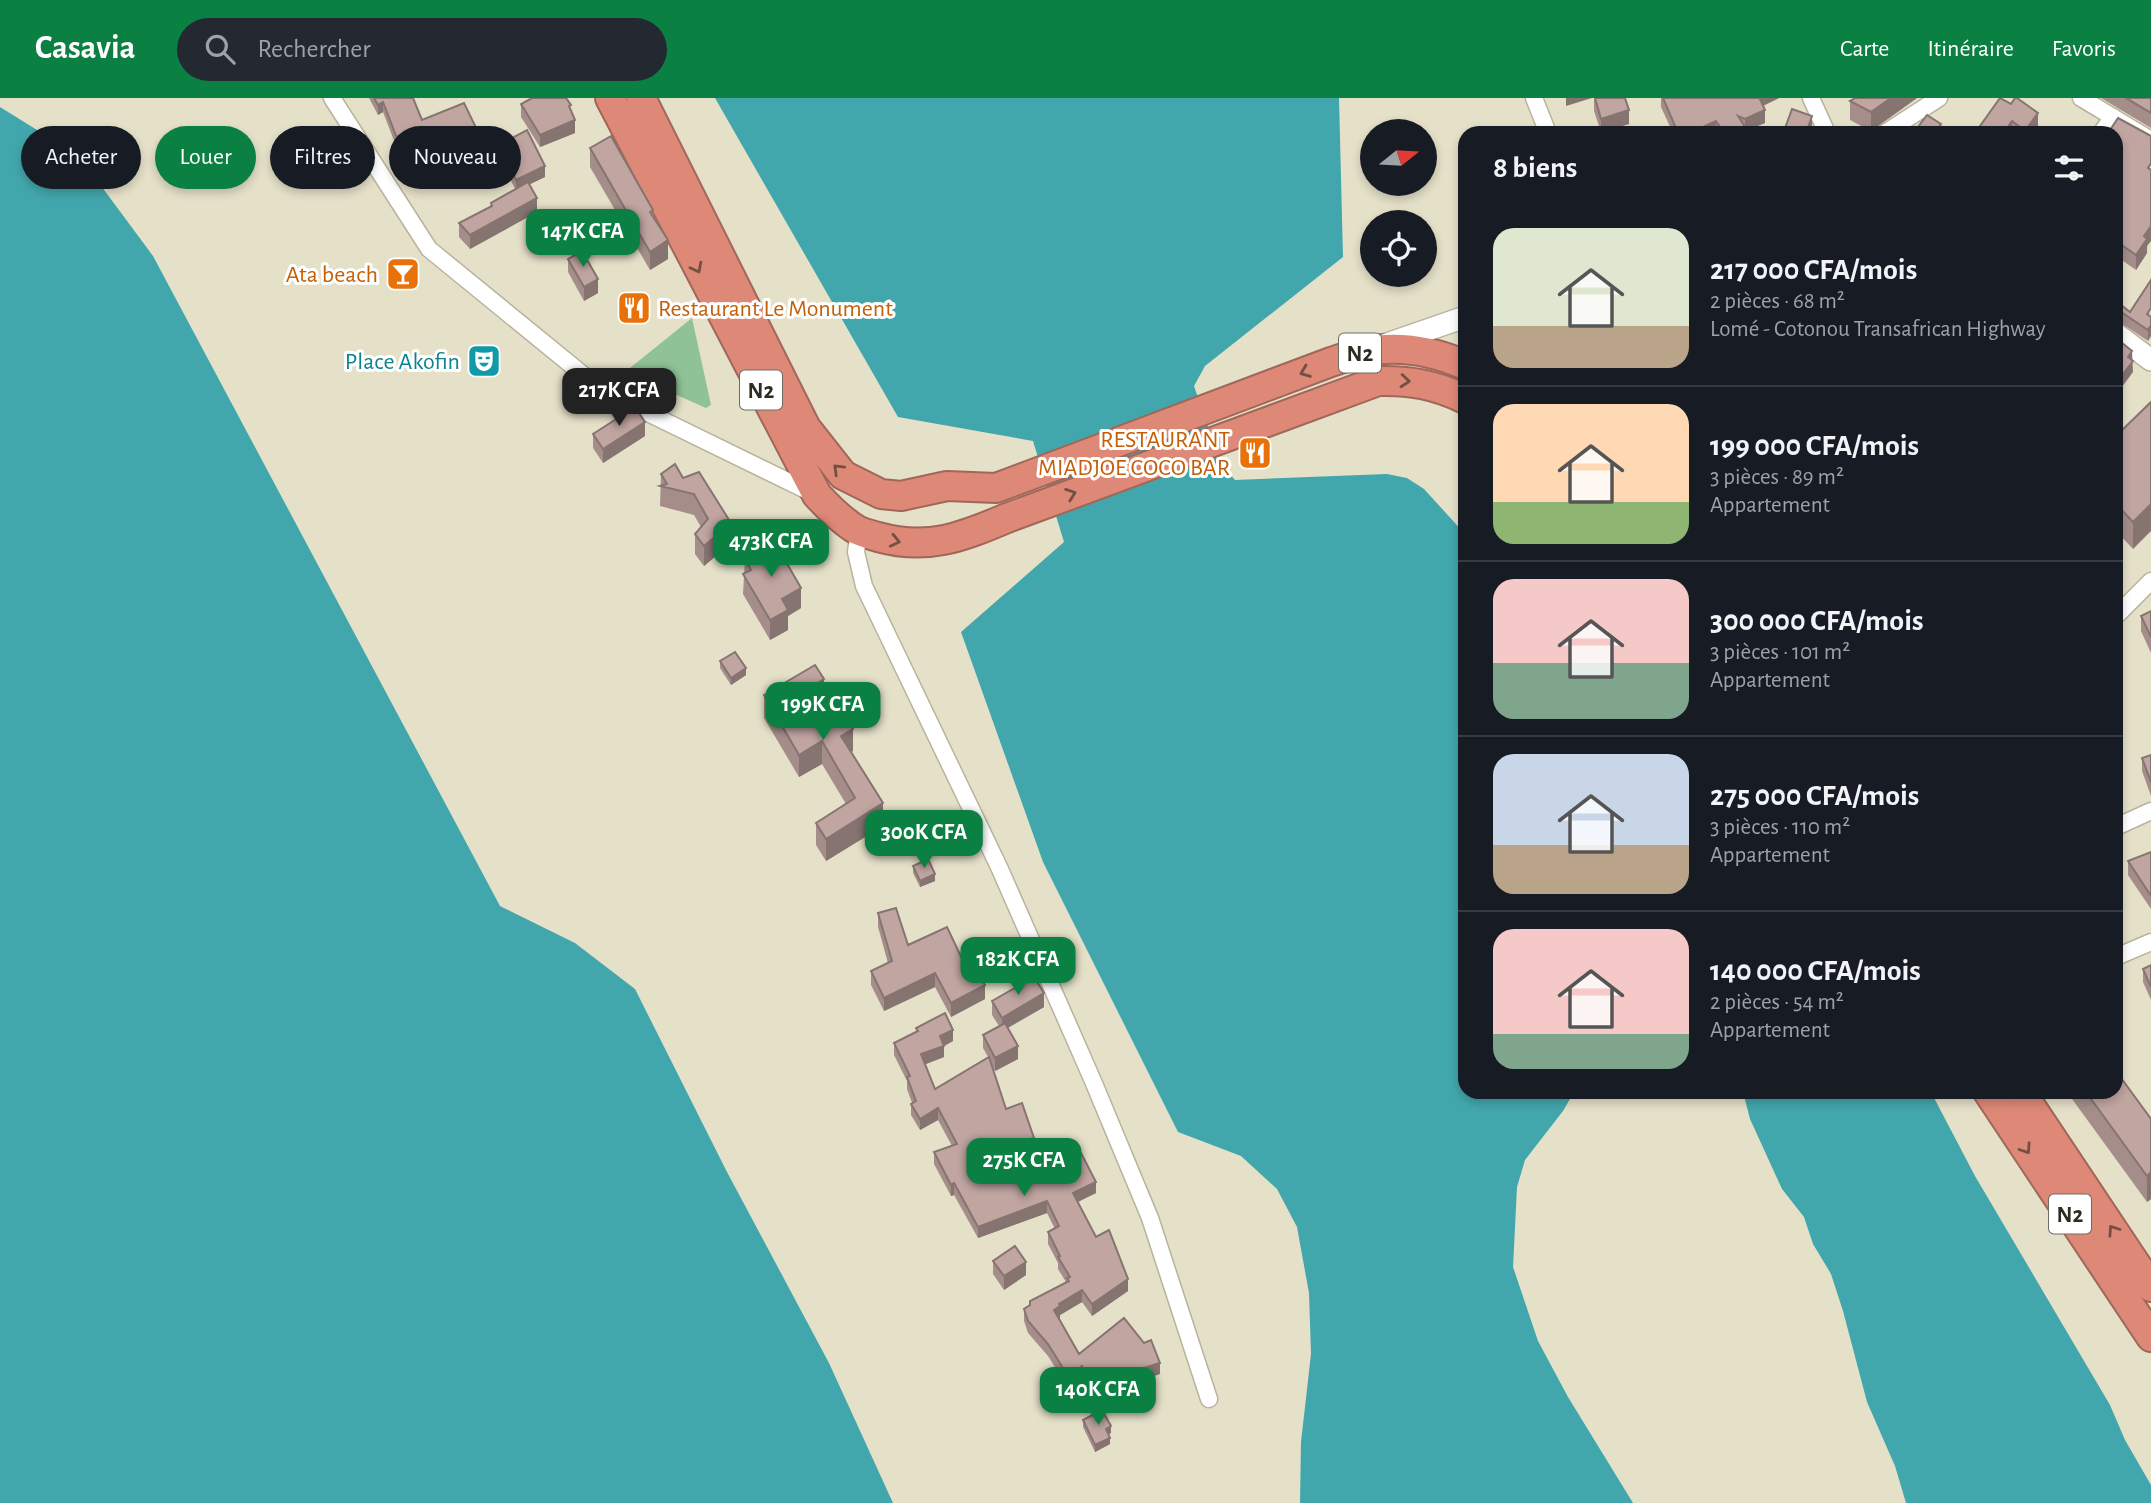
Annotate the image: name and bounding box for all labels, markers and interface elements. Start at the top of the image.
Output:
search box [177,18,667,81]
icon: search [201,30,239,68]
text: Casavia [35,32,135,65]
text: Rechercher [257,36,371,62]
text: Carte [1840,37,1889,61]
text: Itinéraire [1927,37,2014,61]
text: Favoris [2052,37,2116,61]
north arrow [1360,119,1437,196]
map controls [1360,119,1437,287]
chip: Acheter [21,126,141,189]
chip: Louer [155,126,256,189]
chip: Filtres [270,126,375,189]
chip: Nouveau [389,126,521,189]
icon: filters [2050,149,2088,187]
text: 8 biens [1493,153,1577,183]
pin: 147K CFA [511,209,655,269]
button: locate [1360,210,1437,287]
text: 147K CFA [542,220,624,243]
bar icon: Ata beach [384,255,422,293]
text: 217 000 CFA/mois [1710,255,1917,285]
icon: home [1549,256,1633,340]
one-way arrow [689,261,702,273]
place label: Ata beach [286,263,378,287]
restaurant icon: Restaurant Le Monument [615,289,653,327]
text: 2 pièces · 68 m² [1710,290,1845,313]
place label: Restaurant Le Monument [658,297,893,321]
text: Lomé - Cotonou Transafrican Highway [1710,318,2046,341]
road number: N2 [1339,334,1381,372]
theatre icon: Place Akofin [465,342,503,380]
place label: Place Akofin [345,350,460,374]
one-way arrow [1299,364,1311,378]
pin: 217K CFA [547,368,691,428]
road number: N2 [740,370,782,410]
one-way arrow [1400,373,1411,388]
text: 217K CFA [578,379,660,402]
place label: RESTAURANT MIADJOE COCO BAR [1038,428,1230,480]
text: 199 000 CFA/mois [1710,431,1919,461]
icon: home [1549,432,1633,516]
restaurant icon: RESTAURANT MIADJOE COCO BAR [1236,434,1274,472]
one-way arrow [834,465,847,477]
text: 3 pièces · 89 m² [1710,466,1844,489]
one-way arrow [1065,488,1077,502]
text: Appartement [1710,494,1830,517]
pin: 473K CFA [699,519,843,579]
text: 473K CFA [729,530,813,553]
one-way arrow [889,533,901,547]
text: 300 000 CFA/mois [1710,606,1923,636]
icon: home [1549,607,1633,691]
text: 3 pièces · 101 m² [1710,641,1850,664]
text: Appartement [1710,669,1830,692]
pin: 199K CFA [751,682,895,742]
text: 199K CFA [781,693,865,716]
text: 275 000 CFA/mois [1710,781,1919,811]
icon: home [1549,782,1633,866]
pin: 300K CFA [852,810,996,870]
text: 3 pièces · 110 m² [1710,816,1850,839]
text: 300K CFA [881,821,967,844]
text: Appartement [1710,844,1830,867]
pin: 182K CFA [946,937,1090,997]
text: 182K CFA [977,948,1059,971]
text: 140 000 CFA/mois [1710,956,1921,986]
icon: home [1549,957,1633,1041]
text: 2 pièces · 54 m² [1710,991,1844,1014]
text: Appartement [1710,1019,1830,1042]
pin: 275K CFA [952,1138,1096,1198]
one-way arrow [2018,1141,2030,1154]
text: 275K CFA [982,1149,1066,1172]
road number: N2 [2049,1194,2091,1233]
one-way arrow [2109,1225,2121,1238]
pin: 140K CFA [1026,1368,1170,1427]
text: 140K CFA [1056,1378,1140,1401]

